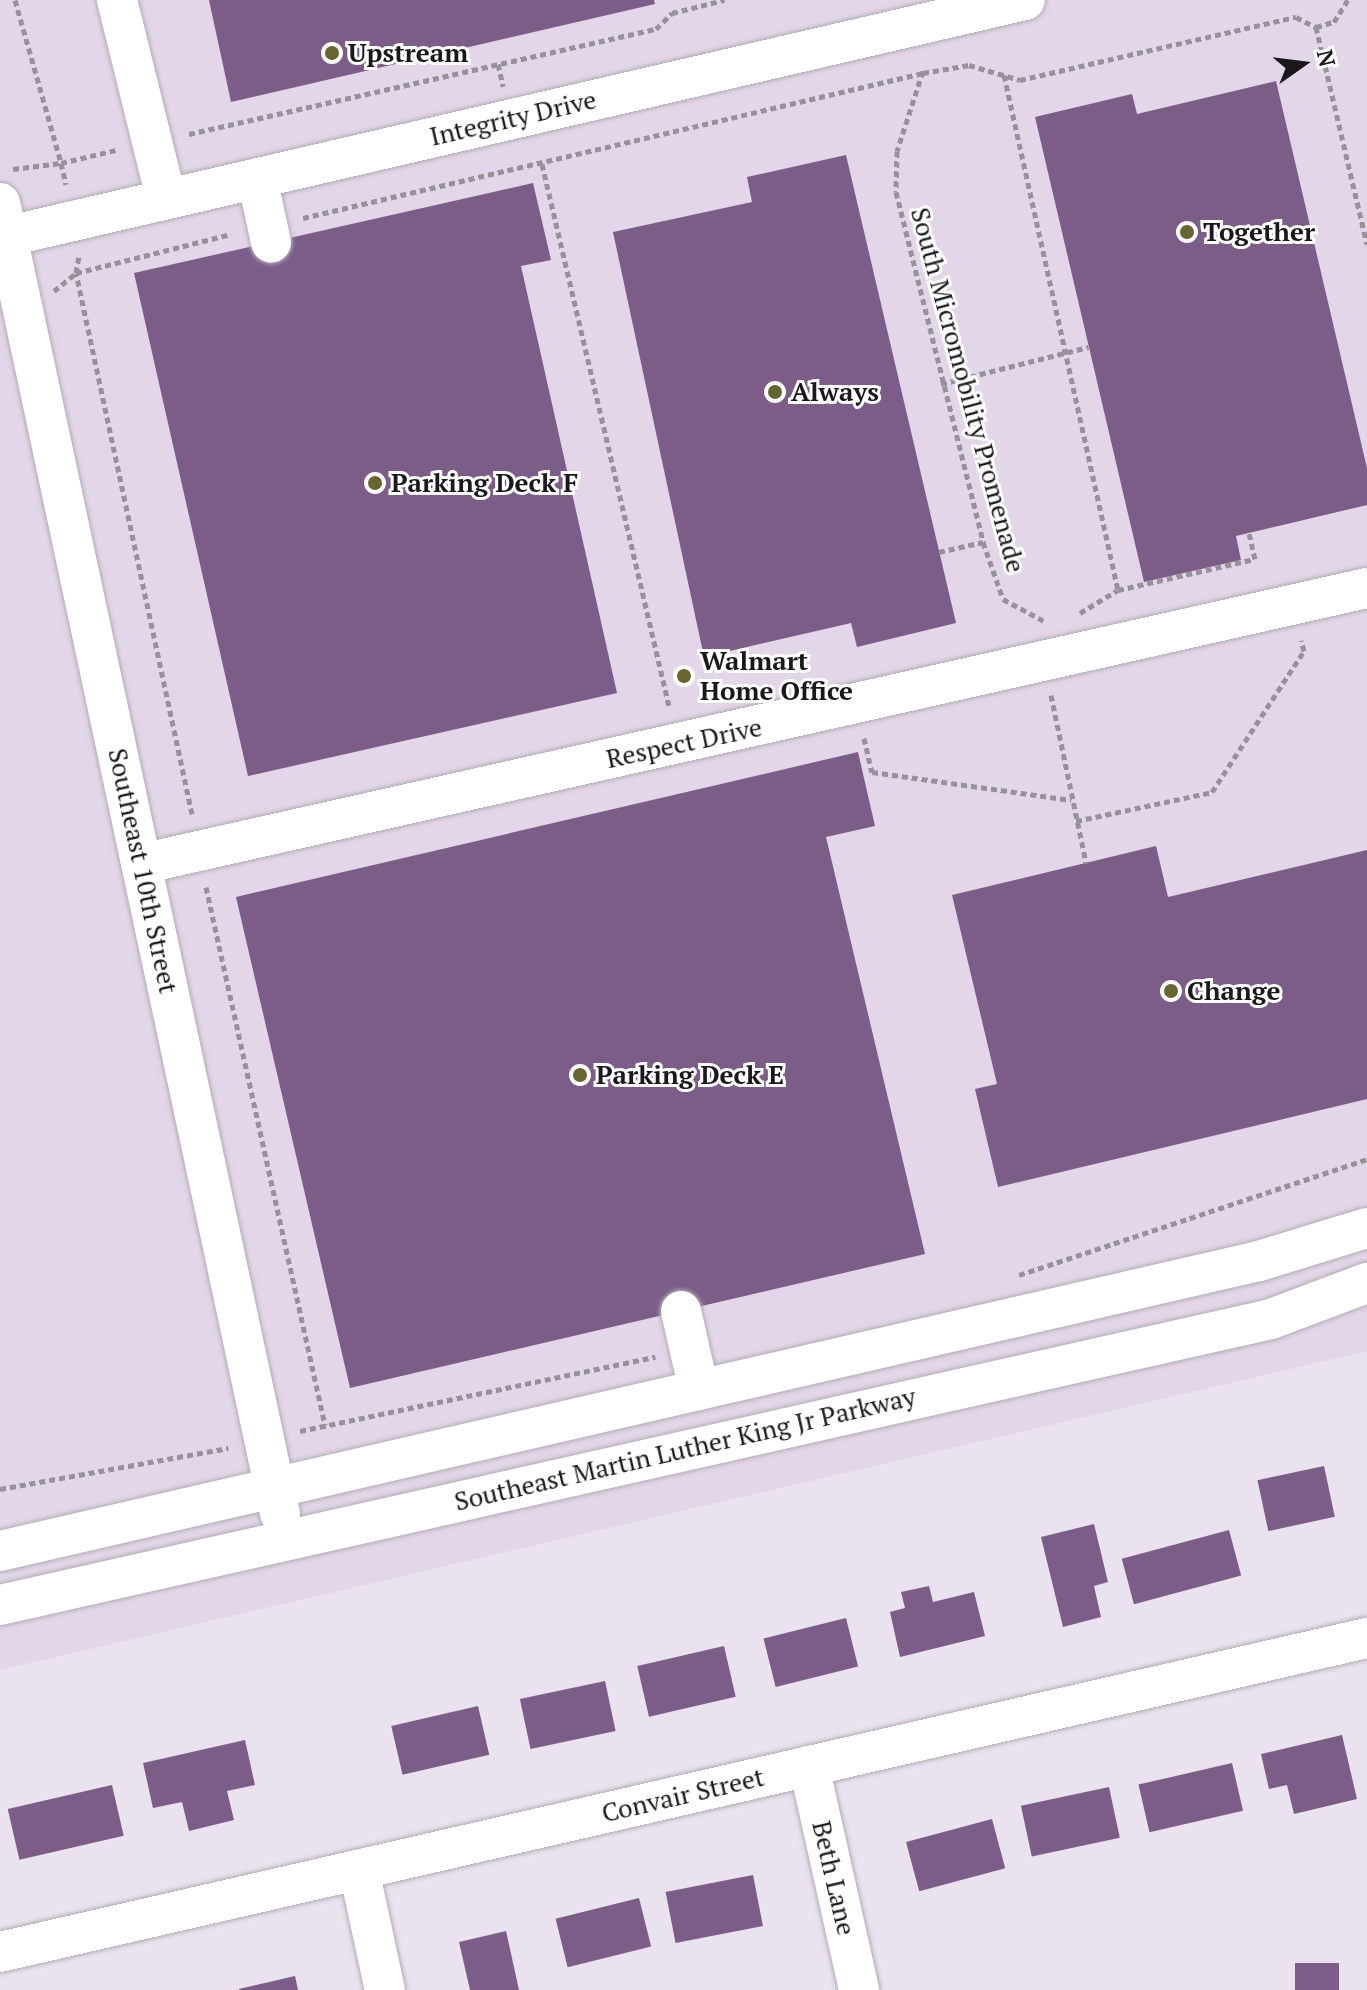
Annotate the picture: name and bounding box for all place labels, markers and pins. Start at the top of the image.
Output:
place label: Upstream [348,37,468,69]
marker: Upstream [323,44,341,62]
place label: Together [1203,216,1315,248]
marker: Together [1178,223,1196,241]
place label: Always [791,376,879,408]
marker: Always [766,383,784,401]
place label: Parking Deck F [391,467,578,499]
marker: Parking Deck F [366,474,384,492]
place label: Walmart Home Office [700,645,853,706]
marker: Walmart Home Office [675,667,693,685]
place label: Change [1187,975,1280,1007]
marker: Change [1162,982,1180,1000]
place label: Parking Deck E [596,1059,784,1091]
marker: Parking Deck E [571,1066,589,1084]

